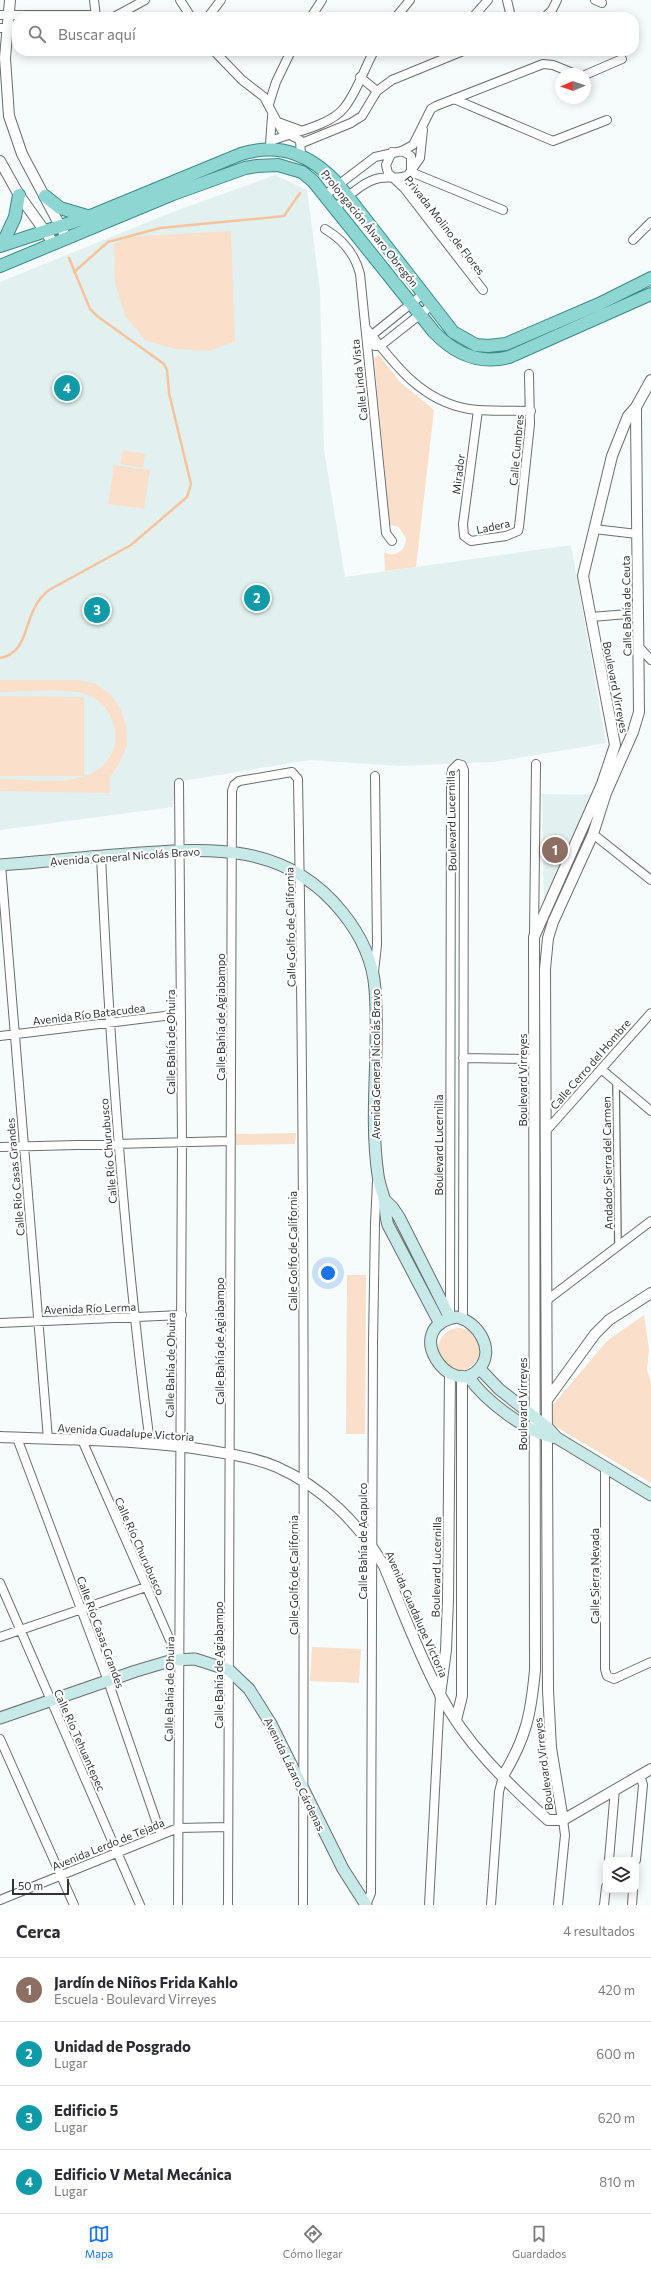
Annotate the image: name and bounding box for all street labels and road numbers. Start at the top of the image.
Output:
street label: Prolongación Álvaro Obregón [319,166,422,289]
street label: Privada Molino de Flores [402,173,488,277]
street label: Calle Linda Vista [348,339,370,421]
street label: Calle Cumbres [506,414,526,486]
street label: Mirador [449,452,467,495]
street label: Ladera [475,516,511,536]
street label: Calle Bahía de Ceuta [619,556,633,656]
street label: Boulevard Virreyes [601,640,631,734]
street label: Boulevard Lucernilla [444,771,458,871]
street label: Avenida General Nicolás Bravo [50,844,201,868]
street label: Calle Golfo de California [282,867,298,987]
street label: Calle Bahía de Agiabampo [214,953,227,1081]
street label: Avenida General Nicolás Bravo [369,988,382,1139]
street label: Calle Bahía de Ohuira [164,989,177,1095]
street label: Avenida Río Batacudea [32,1001,146,1027]
street label: Calle Cerro del Hombre [547,1016,633,1112]
street label: Boulevard Virreyes [516,1033,529,1127]
street label: Boulevard Lucernilla [432,1095,445,1195]
street label: Andador Sierra del Carmen [599,1096,615,1230]
street label: Calle Río Churubusco [97,1097,119,1204]
street label: Calle Río Casas Grandes [3,1117,27,1237]
street label: Calle Golfo de California [286,1191,299,1311]
street label: Calle Bahía de Agiabampo [213,1277,226,1405]
street label: Avenida Río Lerma [44,1300,136,1316]
street label: Calle Bahía de Ohuira [163,1312,177,1418]
street label: Boulevard Virreyes [516,1357,529,1451]
street label: Avenida Guadalupe Victoria [57,1421,195,1443]
street label: Calle Bahía de Acapulco [356,1482,369,1599]
street label: Calle Río Churubusco [113,1495,168,1597]
street label: Calle Golfo de California [287,1515,300,1635]
street label: Boulevard Lucernilla [429,1517,443,1617]
street label: Calle Sierra Nevada [588,1528,601,1624]
street label: Avenida Guadalupe Victoria [383,1549,451,1679]
street label: Calle Río Casas Grandes [75,1574,127,1690]
street label: Calle Bahía de Agiabampo [212,1601,225,1729]
street label: Calle Bahía de Ohuira [162,1636,176,1742]
street label: Calle Río Tehuantepec [52,1687,108,1793]
street label: Avenida Lázaro Cárdenas [262,1715,328,1833]
street label: Boulevard Virreyes [531,1717,555,1811]
street label: Avenida Lerdo de Tejada [50,1815,166,1873]

